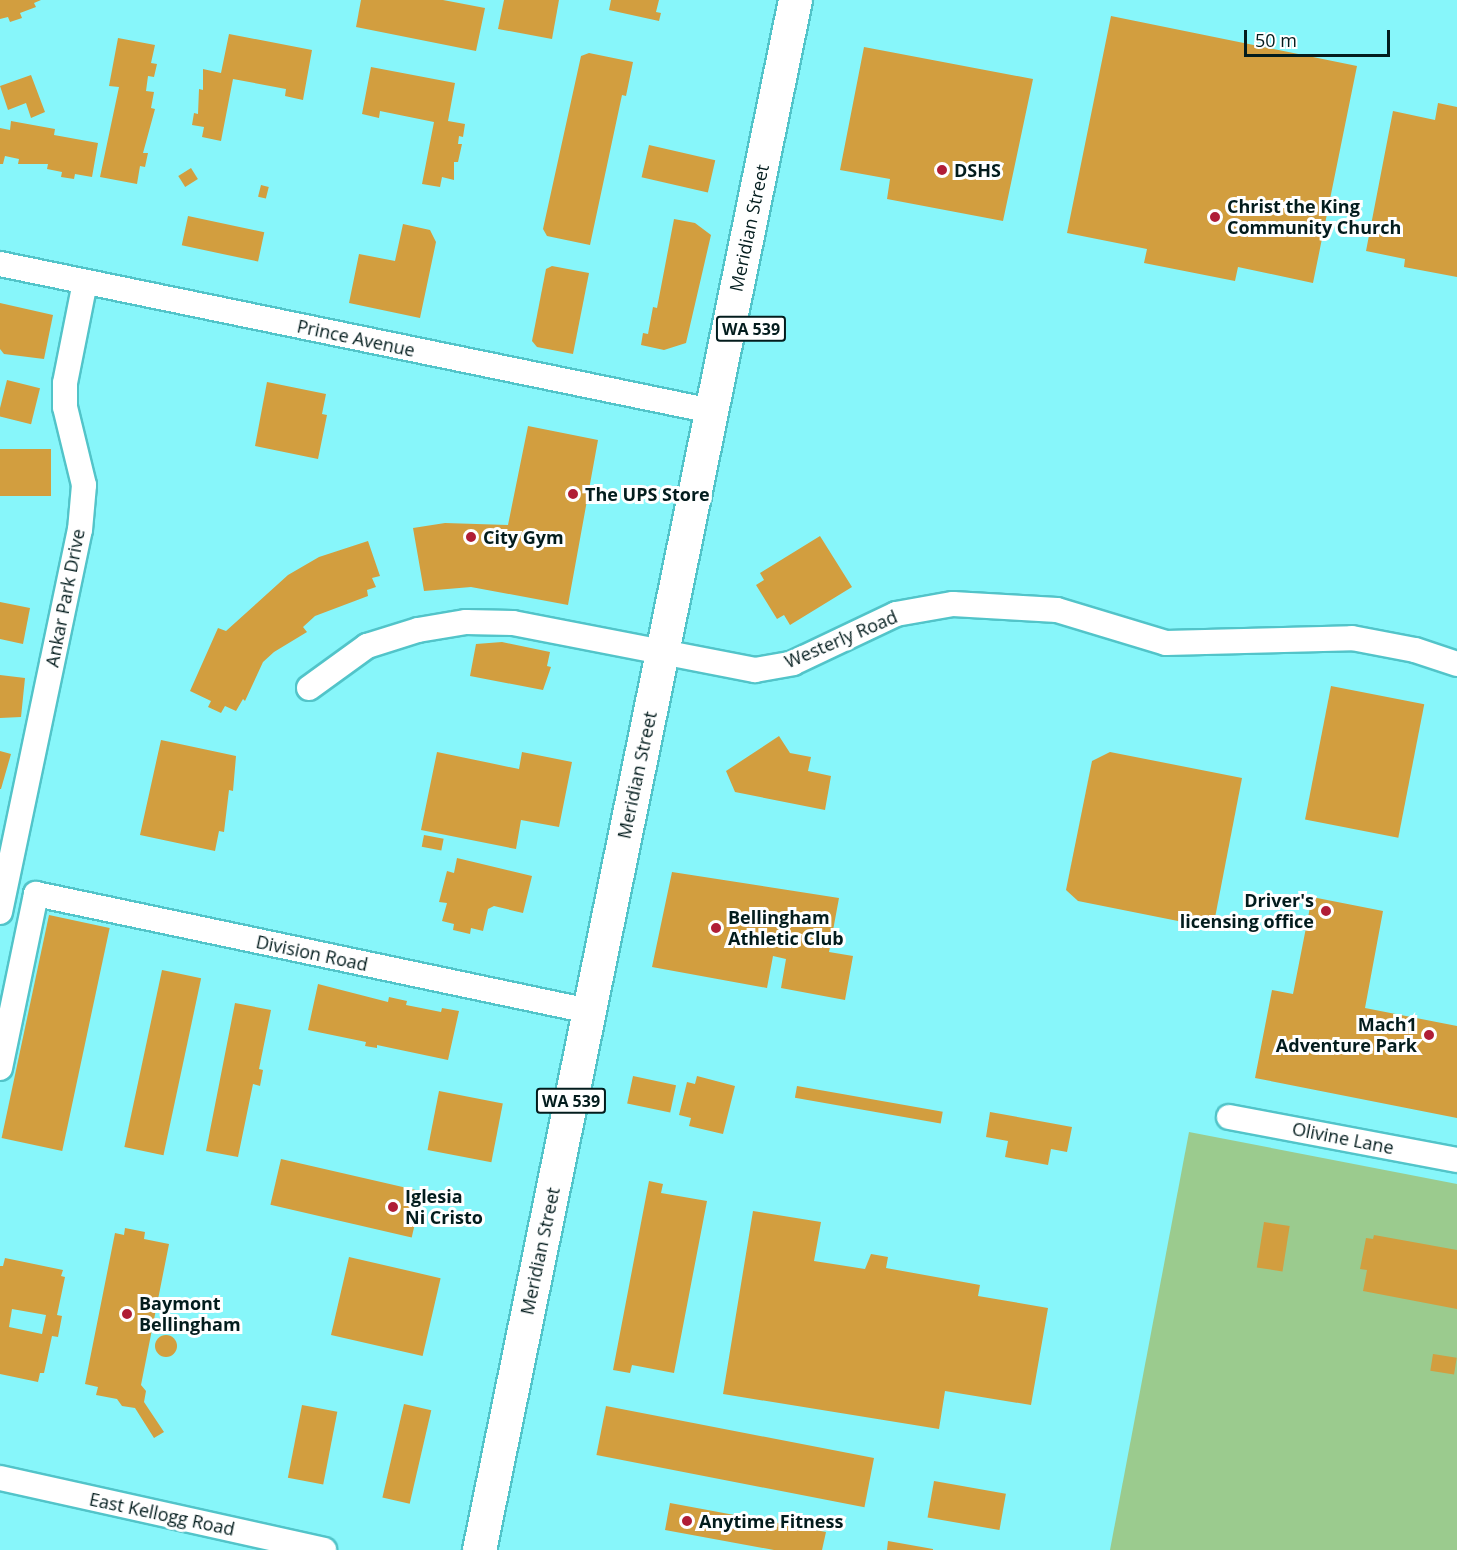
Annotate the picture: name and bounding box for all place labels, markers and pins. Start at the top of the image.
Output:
place label: DSHS [954,159,1001,181]
marker: DSHS [935,163,949,177]
place label: Christ the King Community Church [1227,196,1401,238]
marker: Christ the King Community Church [1208,210,1222,224]
place label: The UPS Store [585,483,710,505]
marker: The UPS Store [566,487,580,501]
place label: City Gym [483,526,564,548]
marker: City Gym [464,530,478,544]
place label: Driver's licensing office [1180,890,1314,932]
marker: Driver's licensing office [1319,904,1333,918]
place label: Bellingham Athletic Club [728,907,844,950]
marker: Bellingham Athletic Club [709,921,723,935]
place label: Mach1 Adventure Park [1276,1014,1417,1056]
marker: Mach1 Adventure Park [1422,1028,1436,1042]
place label: Iglesia Ni Cristo [405,1186,483,1228]
marker: Iglesia Ni Cristo [386,1200,400,1214]
place label: Baymont Bellingham [139,1293,241,1336]
marker: Baymont Bellingham [120,1307,134,1321]
place label: Anytime Fitness [699,1510,843,1532]
marker: Anytime Fitness [680,1514,694,1528]

